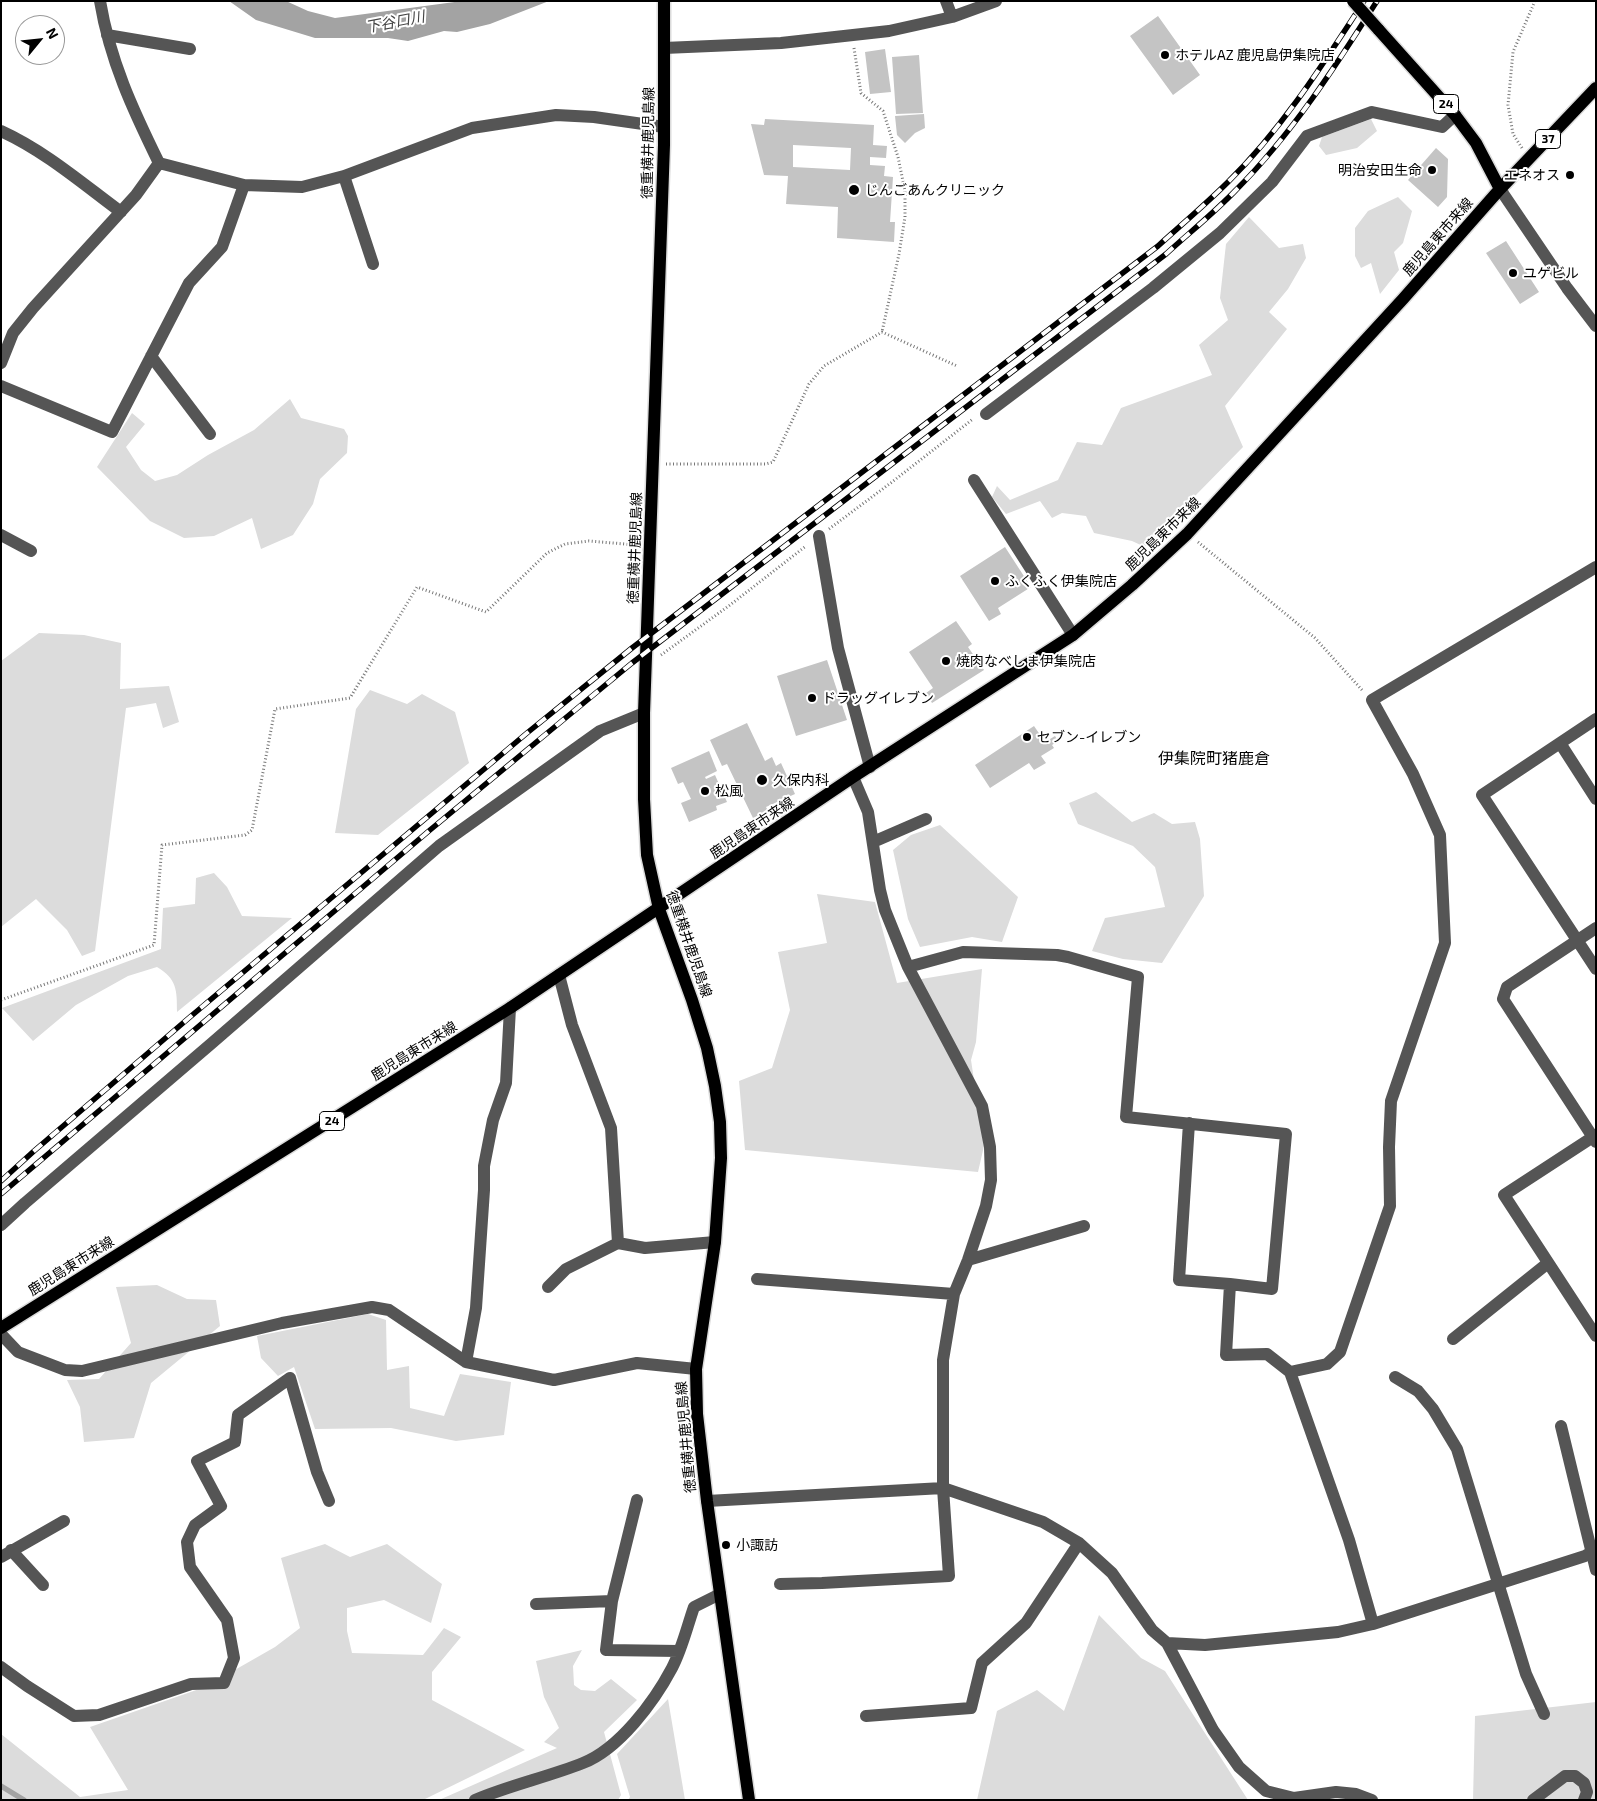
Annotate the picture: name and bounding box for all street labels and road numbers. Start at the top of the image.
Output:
street label: 徳重横井鹿児島線 [639,87,657,199]
road number: 24 [1434,95,1458,114]
road number: 37 [1536,130,1560,148]
street label: 鹿児島東市来線 [1400,195,1476,279]
street label: 徳重横井鹿児島線 [625,492,645,604]
street label: 鹿児島東市来線 [1122,494,1204,574]
street label: 鹿児島東市来線 [707,794,797,862]
street label: 徳重横井鹿児島線 [663,888,715,1000]
street label: 鹿児島東市来線 [368,1018,460,1084]
road number: 24 [320,1112,344,1130]
street label: 鹿児島東市来線 [25,1233,117,1299]
street label: 徳重横井鹿児島線 [673,1380,699,1494]

